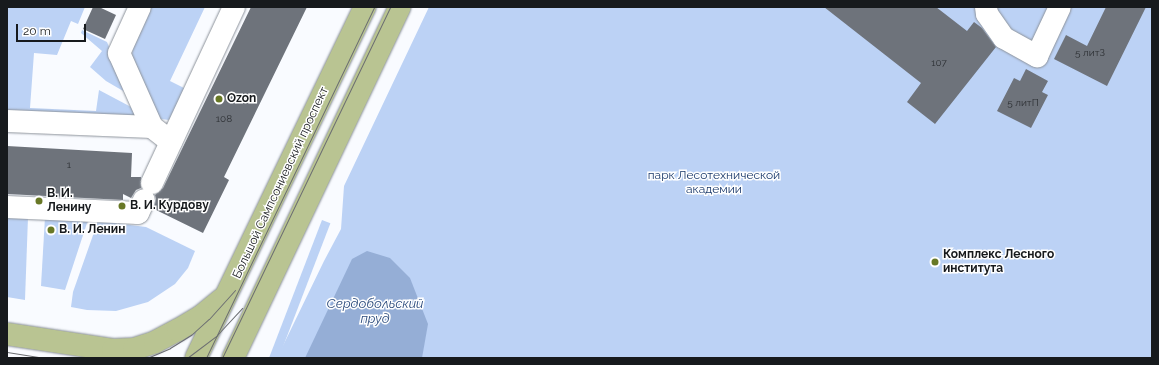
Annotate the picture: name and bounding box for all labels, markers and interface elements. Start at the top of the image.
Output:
scale bar [18,16,88,42]
text: 20 m [23,24,51,38]
house number: 5 литЗ [1075,47,1105,59]
house number: 107 [931,57,947,69]
street label: Большой Сампсониевский проспект [230,85,332,281]
place label: Ozon [227,92,256,106]
marker: Ozon [214,94,224,104]
house number: 5 литП [1007,97,1039,109]
house number: 108 [216,113,232,125]
house number: 1 [67,159,71,171]
park label: парк Лесотехнической академии [648,169,780,197]
place label: В. И. Ленину [47,187,91,215]
marker: В. И. Ленину [34,196,44,206]
place label: В. И. Курдову [130,199,209,213]
marker: В. И. Курдову [117,201,127,211]
place label: В. И. Ленин [59,223,125,237]
marker: В. И. Ленин [46,225,56,235]
place label: Комплекс Лесного института [943,248,1054,276]
marker: Комплекс Лесного института [930,257,940,267]
water label: Сердобольский пруд [327,297,423,328]

